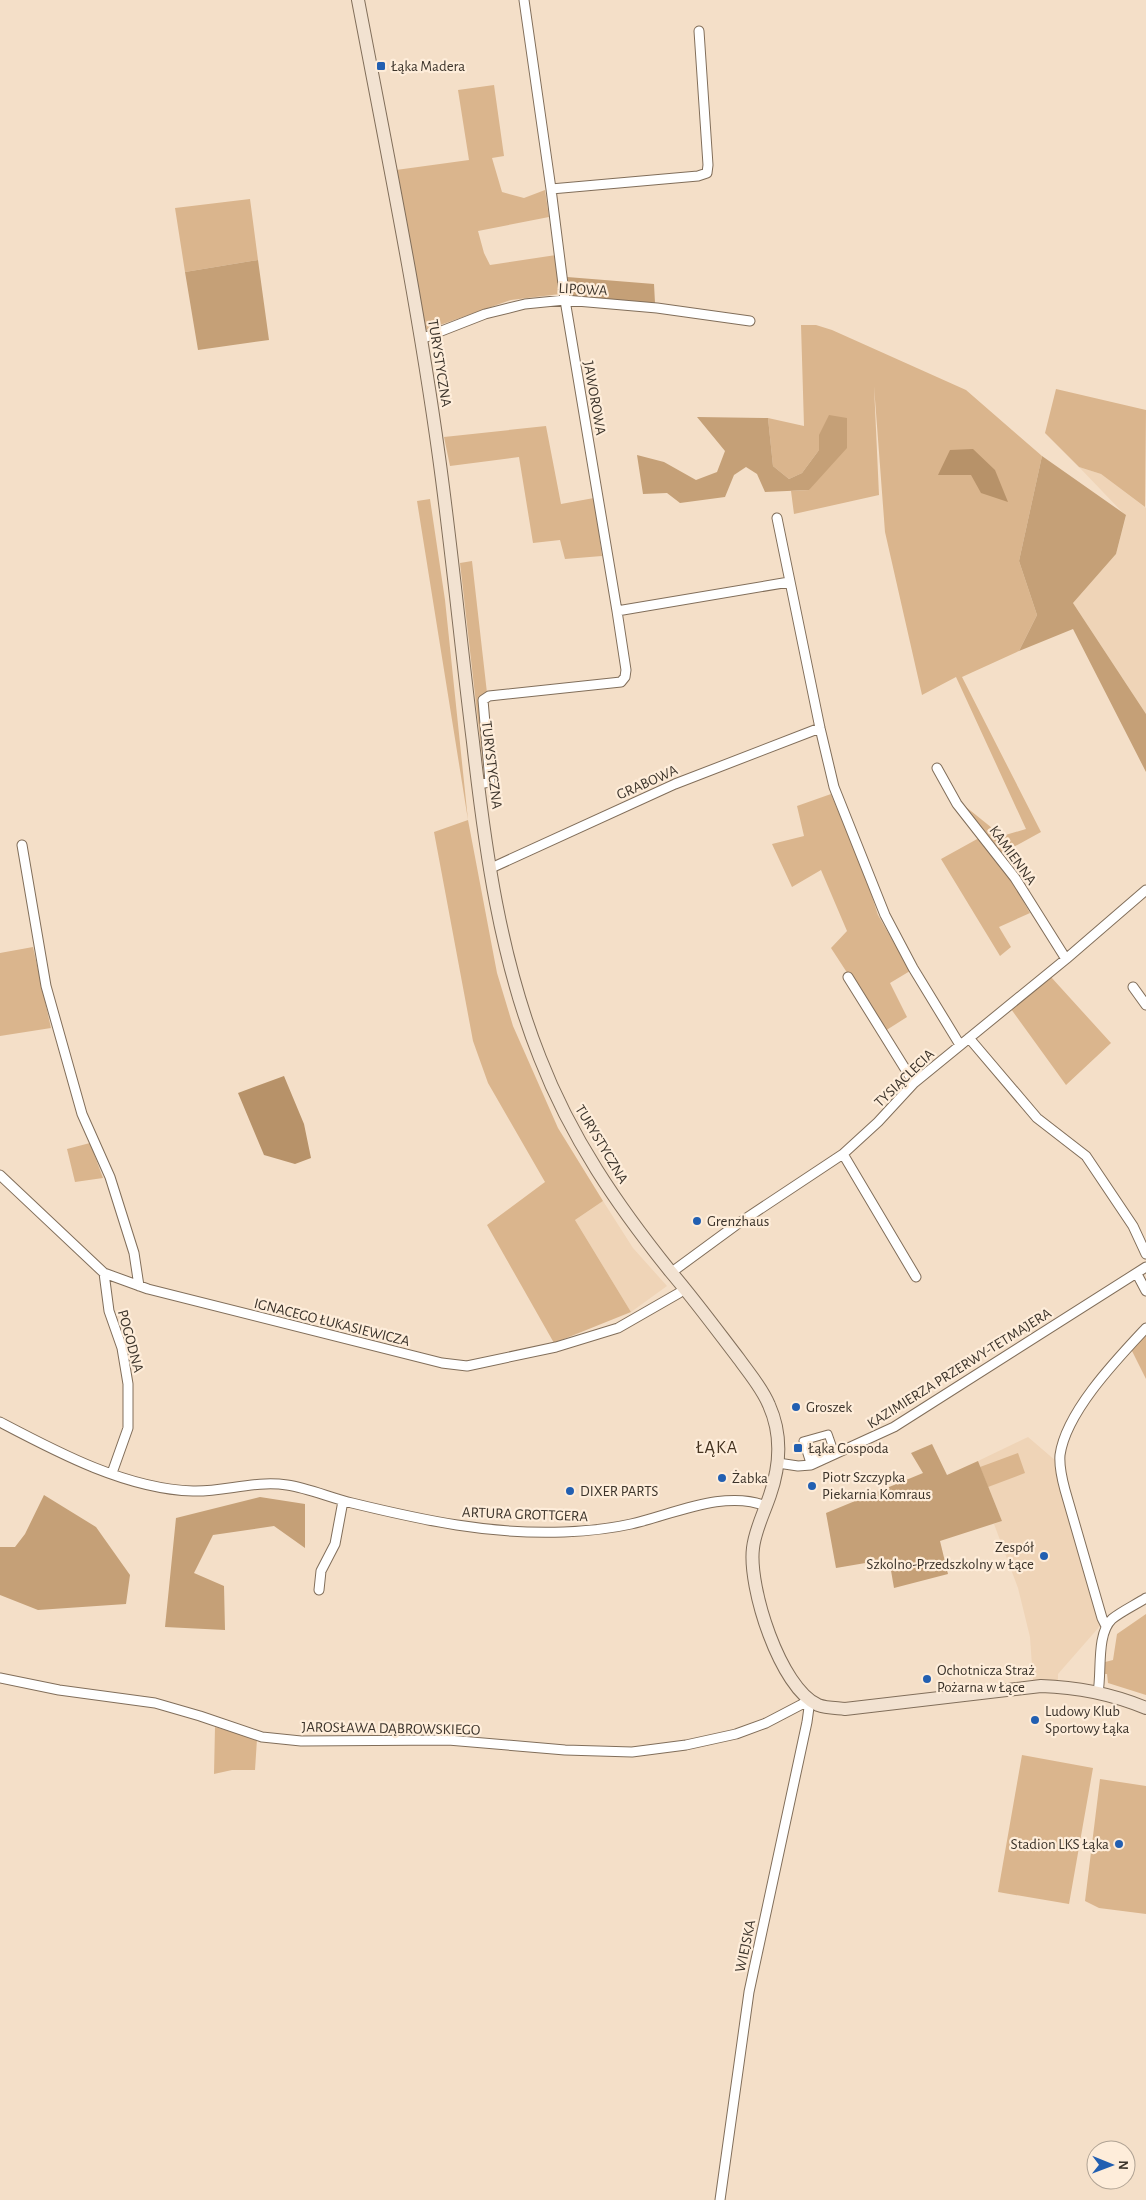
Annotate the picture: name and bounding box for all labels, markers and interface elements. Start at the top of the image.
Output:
place label: Łąka Madera [391,59,465,74]
marker: Łąka Madera [375,60,387,72]
street label: LIPOWA [558,281,608,298]
street label: TURYSTYCZNA [425,318,454,408]
street label: JAWOROWA [581,360,608,437]
street label: TURYSTYCZNA [479,720,504,810]
street label: GRABOWA [614,762,680,803]
street label: KAMIENNA [986,823,1039,888]
street label: TYSIĄCLECIA [872,1046,937,1110]
street label: TURYSTYCZNA [572,1102,631,1186]
place label: Grenzhaus [707,1214,769,1229]
marker: Grenzhaus [691,1215,703,1227]
street label: IGNACEGO ŁUKASIEWICZA [253,1296,412,1349]
street label: KAZIMIERZA PRZERWY-TETMAJERA [865,1305,1054,1431]
street label: POGODNA [115,1308,146,1375]
place label: Groszek [806,1400,852,1415]
marker: Groszek [790,1401,802,1413]
district label: ŁĄKA [696,1439,738,1457]
place label: Łąka Gospoda [808,1441,889,1456]
marker: Łąka Gospoda [792,1442,804,1454]
place label: Żabka [732,1469,768,1486]
place label: Piotr Szczypka Piekarnia Komraus [822,1470,931,1502]
marker: Żabka [716,1472,728,1484]
marker: Piotr Szczypka Piekarnia Komraus [806,1480,818,1492]
place label: DIXER PARTS [580,1484,658,1499]
marker: DIXER PARTS [564,1485,576,1497]
street label: ARTURA GROTTGERA [462,1505,589,1524]
place label: Zespół Szkolno-Przedszkolny w Łące [866,1540,1034,1572]
marker: Zespół Szkolno-Przedszkolny w Łące [1038,1550,1050,1562]
place label: Ochotnicza Straż Pożarna w Łące [937,1663,1035,1695]
marker: Ochotnicza Straż Pożarna w Łące [921,1673,933,1685]
place label: Ludowy Klub Sportowy Łąka [1045,1704,1129,1736]
marker: Ludowy Klub Sportowy Łąka [1029,1714,1041,1726]
street label: JAROSŁAWA DĄBROWSKIEGO [301,1719,480,1738]
place label: Stadion LKS Łąka [1011,1837,1109,1852]
marker: Stadion LKS Łąka [1113,1838,1125,1850]
street label: WIEJSKA [733,1918,758,1974]
north arrow [1086,2140,1136,2190]
text: N [1116,2160,1130,2170]

